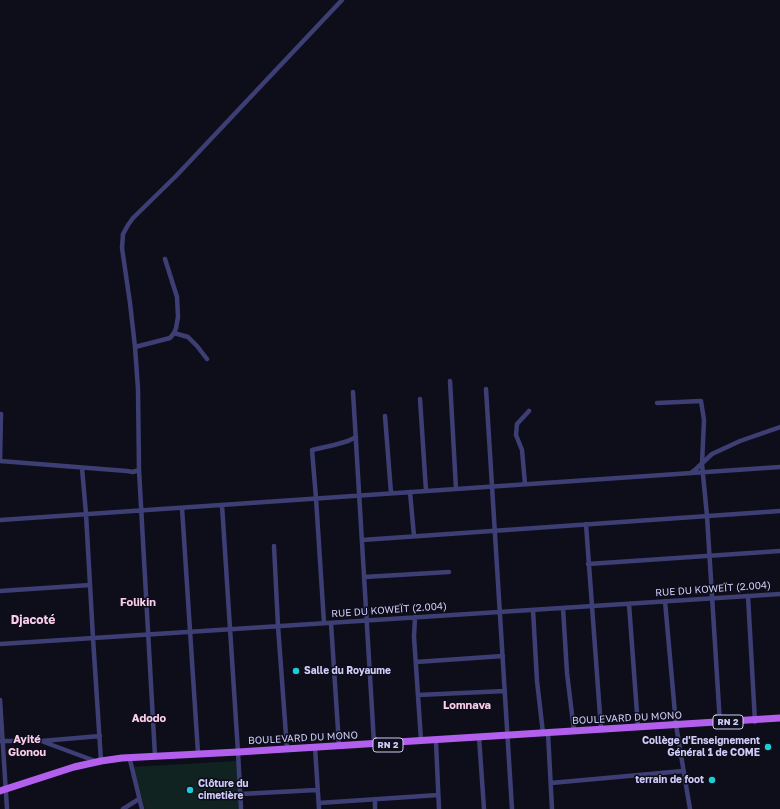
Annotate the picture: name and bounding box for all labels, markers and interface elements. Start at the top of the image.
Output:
street label: RUE DU KOWEÏT (2.004) [655,579,771,599]
district label: Folikin [120,596,156,610]
street label: RUE DU KOWEÏT (2.004) [331,600,447,620]
district label: Djacoté [11,613,55,627]
place label: Salle du Royaume [304,665,391,677]
marker: Salle du Royaume [291,666,301,676]
district label: Lomnava [443,699,491,713]
street label: BOULEVARD DU MONO [572,709,682,727]
district label: Adodo [132,712,166,726]
road number: RN 2 [713,715,743,729]
street label: BOULEVARD DU MONO [248,729,358,747]
district label: Ayité Glonou [8,733,46,759]
place label: Collège d'Enseignement Général 1 de COME [642,735,760,758]
road number: RN 2 [373,738,403,752]
marker: Collège d'Enseignement Général 1 de COME [763,742,773,752]
place label: terrain de foot [635,774,704,786]
marker: terrain de foot [707,775,717,785]
place label: Clôture du cimetière [198,778,249,802]
marker: Clôture du cimetière [185,785,195,795]

